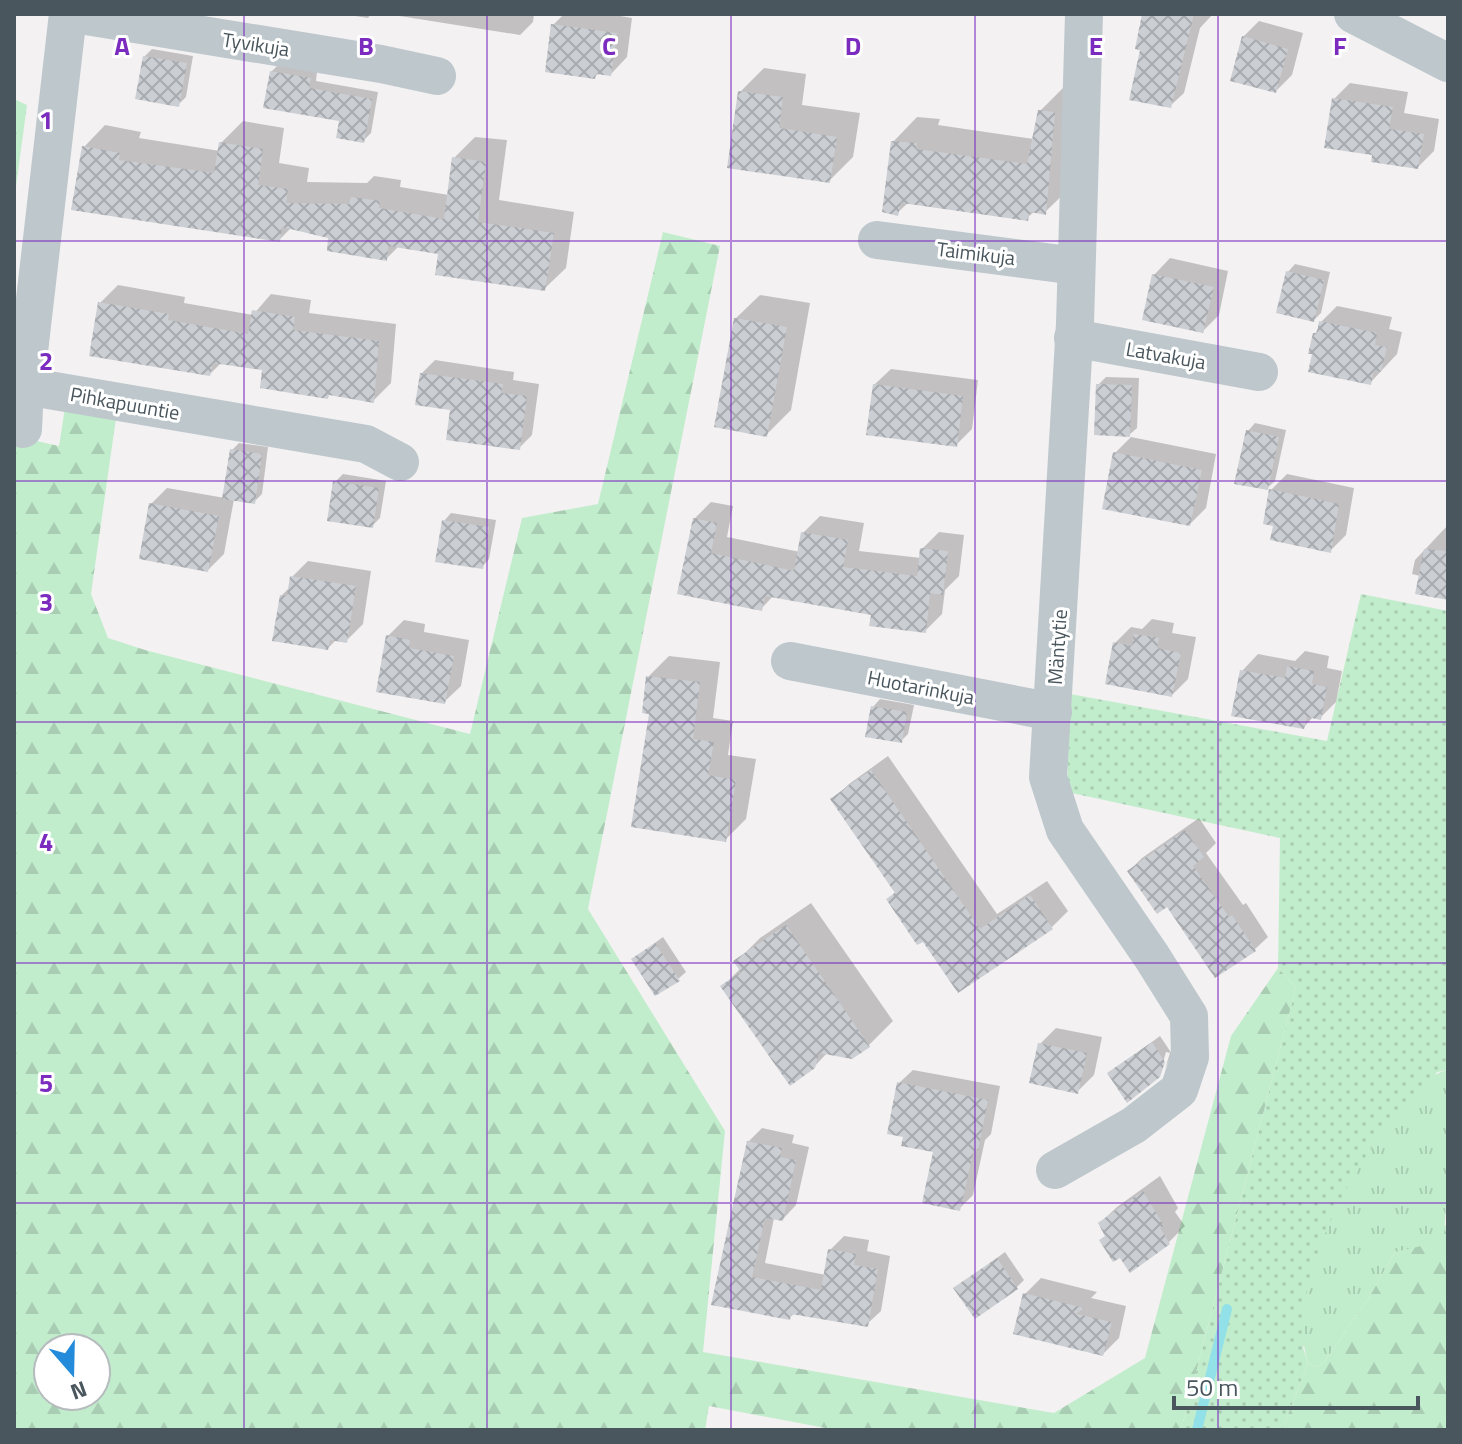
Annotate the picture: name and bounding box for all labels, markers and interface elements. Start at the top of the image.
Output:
street label: Tyvikuja [220,23,292,65]
text: A [114,26,130,65]
text: B [358,26,374,65]
text: C [602,26,616,65]
text: D [845,26,861,65]
text: E [1089,26,1103,65]
text: F [1333,26,1347,65]
text: 1 [39,100,53,139]
street label: Taimikuja [935,233,1017,273]
street label: Latvakuja [1124,333,1208,377]
text: 2 [39,341,53,380]
street label: Pihkapuuntie [68,378,182,428]
text: 3 [39,582,53,621]
street label: Mäntytie [1039,608,1075,686]
street label: Huotarinkuja [865,661,977,713]
text: 4 [39,822,53,861]
text: 5 [39,1063,53,1102]
north arrow [32,1332,112,1412]
scale bar [1174,1360,1418,1410]
text: 50 m [1186,1369,1238,1405]
text: N [66,1372,92,1409]

